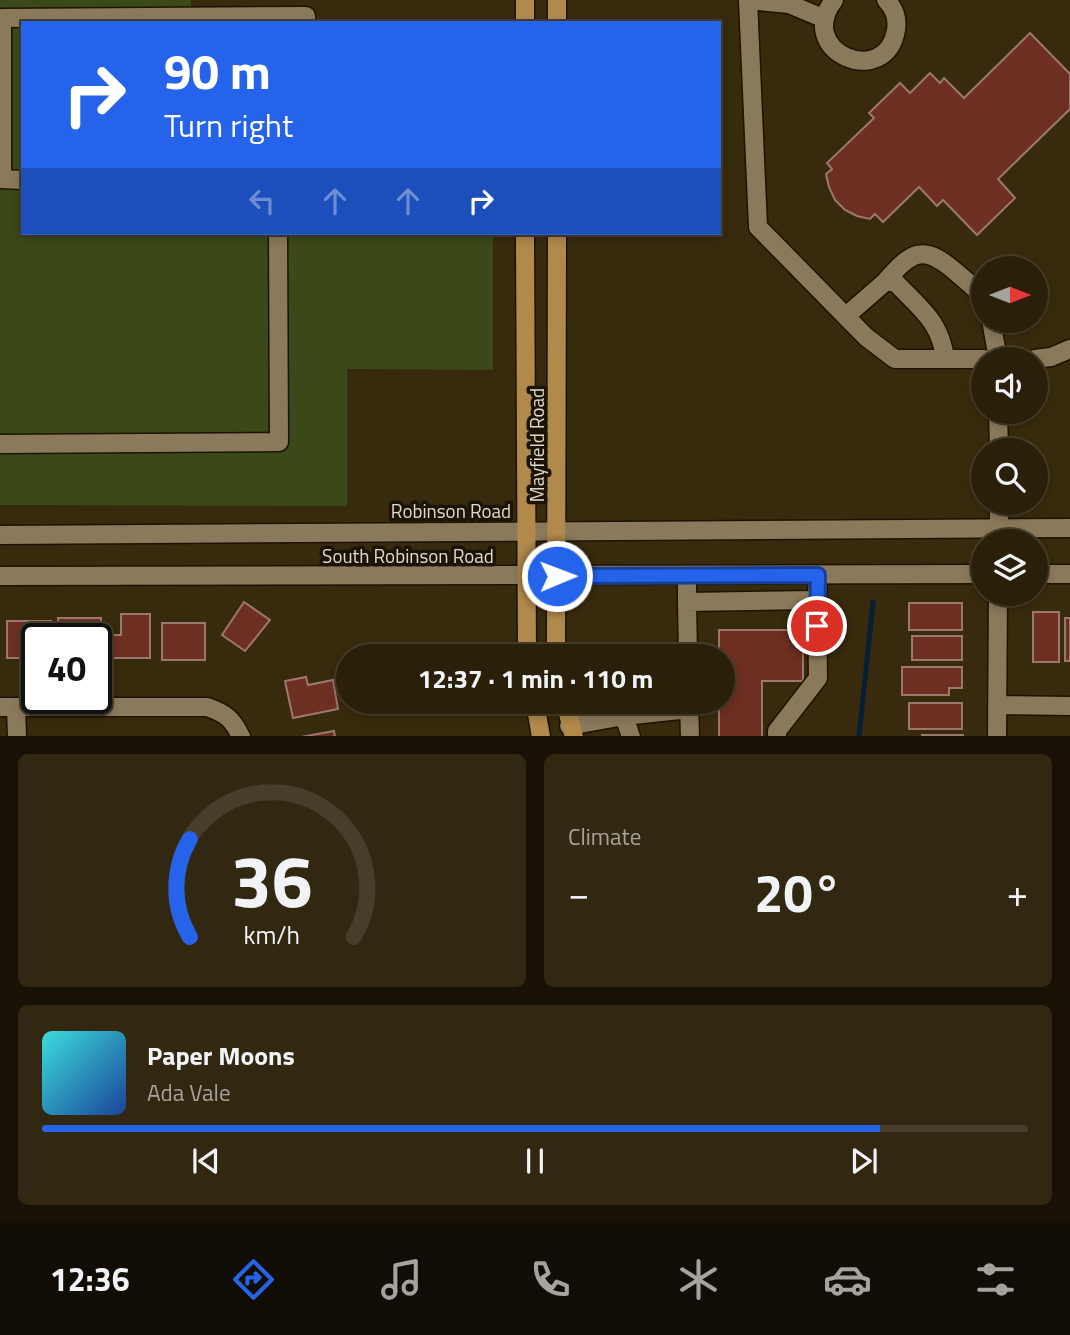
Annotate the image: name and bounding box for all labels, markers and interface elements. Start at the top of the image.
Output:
text: 90 m [164,33,271,108]
icon: right [49,49,140,140]
text: Turn right [164,101,293,149]
icon: left [243,182,281,220]
icon: ahead [316,182,354,220]
icon: ahead [389,182,427,220]
icon: right [462,182,500,220]
north arrow [971,256,1048,332]
map controls [971,256,1048,606]
button: sound [971,347,1048,424]
street label: Mayfield Road [522,388,551,502]
button: search [971,438,1048,515]
street label: Robinson Road [391,496,511,525]
button: layers [971,529,1048,606]
position arrow [520,539,594,613]
street label: South Robinson Road [322,541,494,570]
pin [787,596,847,656]
icon: arrive [798,607,836,645]
speed limit sign: 40 [21,623,112,714]
text: 12:37 · 1 min · 110 m [418,659,653,698]
text: Climate [568,819,641,854]
text: 36 [231,825,313,935]
text: 20° [754,853,842,932]
text: − [568,864,589,922]
text: + [1007,864,1028,922]
text: km/h [244,915,300,953]
text: Paper Moons [147,1036,295,1075]
text: Ada Vale [147,1075,231,1110]
icon: previous [187,1142,225,1180]
icon: pause [516,1142,554,1180]
icon: next [845,1142,883,1180]
text: 12:36 [50,1255,130,1303]
icon: directions [229,1255,278,1304]
icon: music [377,1255,426,1304]
icon: phone [526,1255,575,1304]
icon: climate [674,1255,723,1304]
icon: car [823,1255,872,1304]
icon: filters [971,1255,1020,1304]

